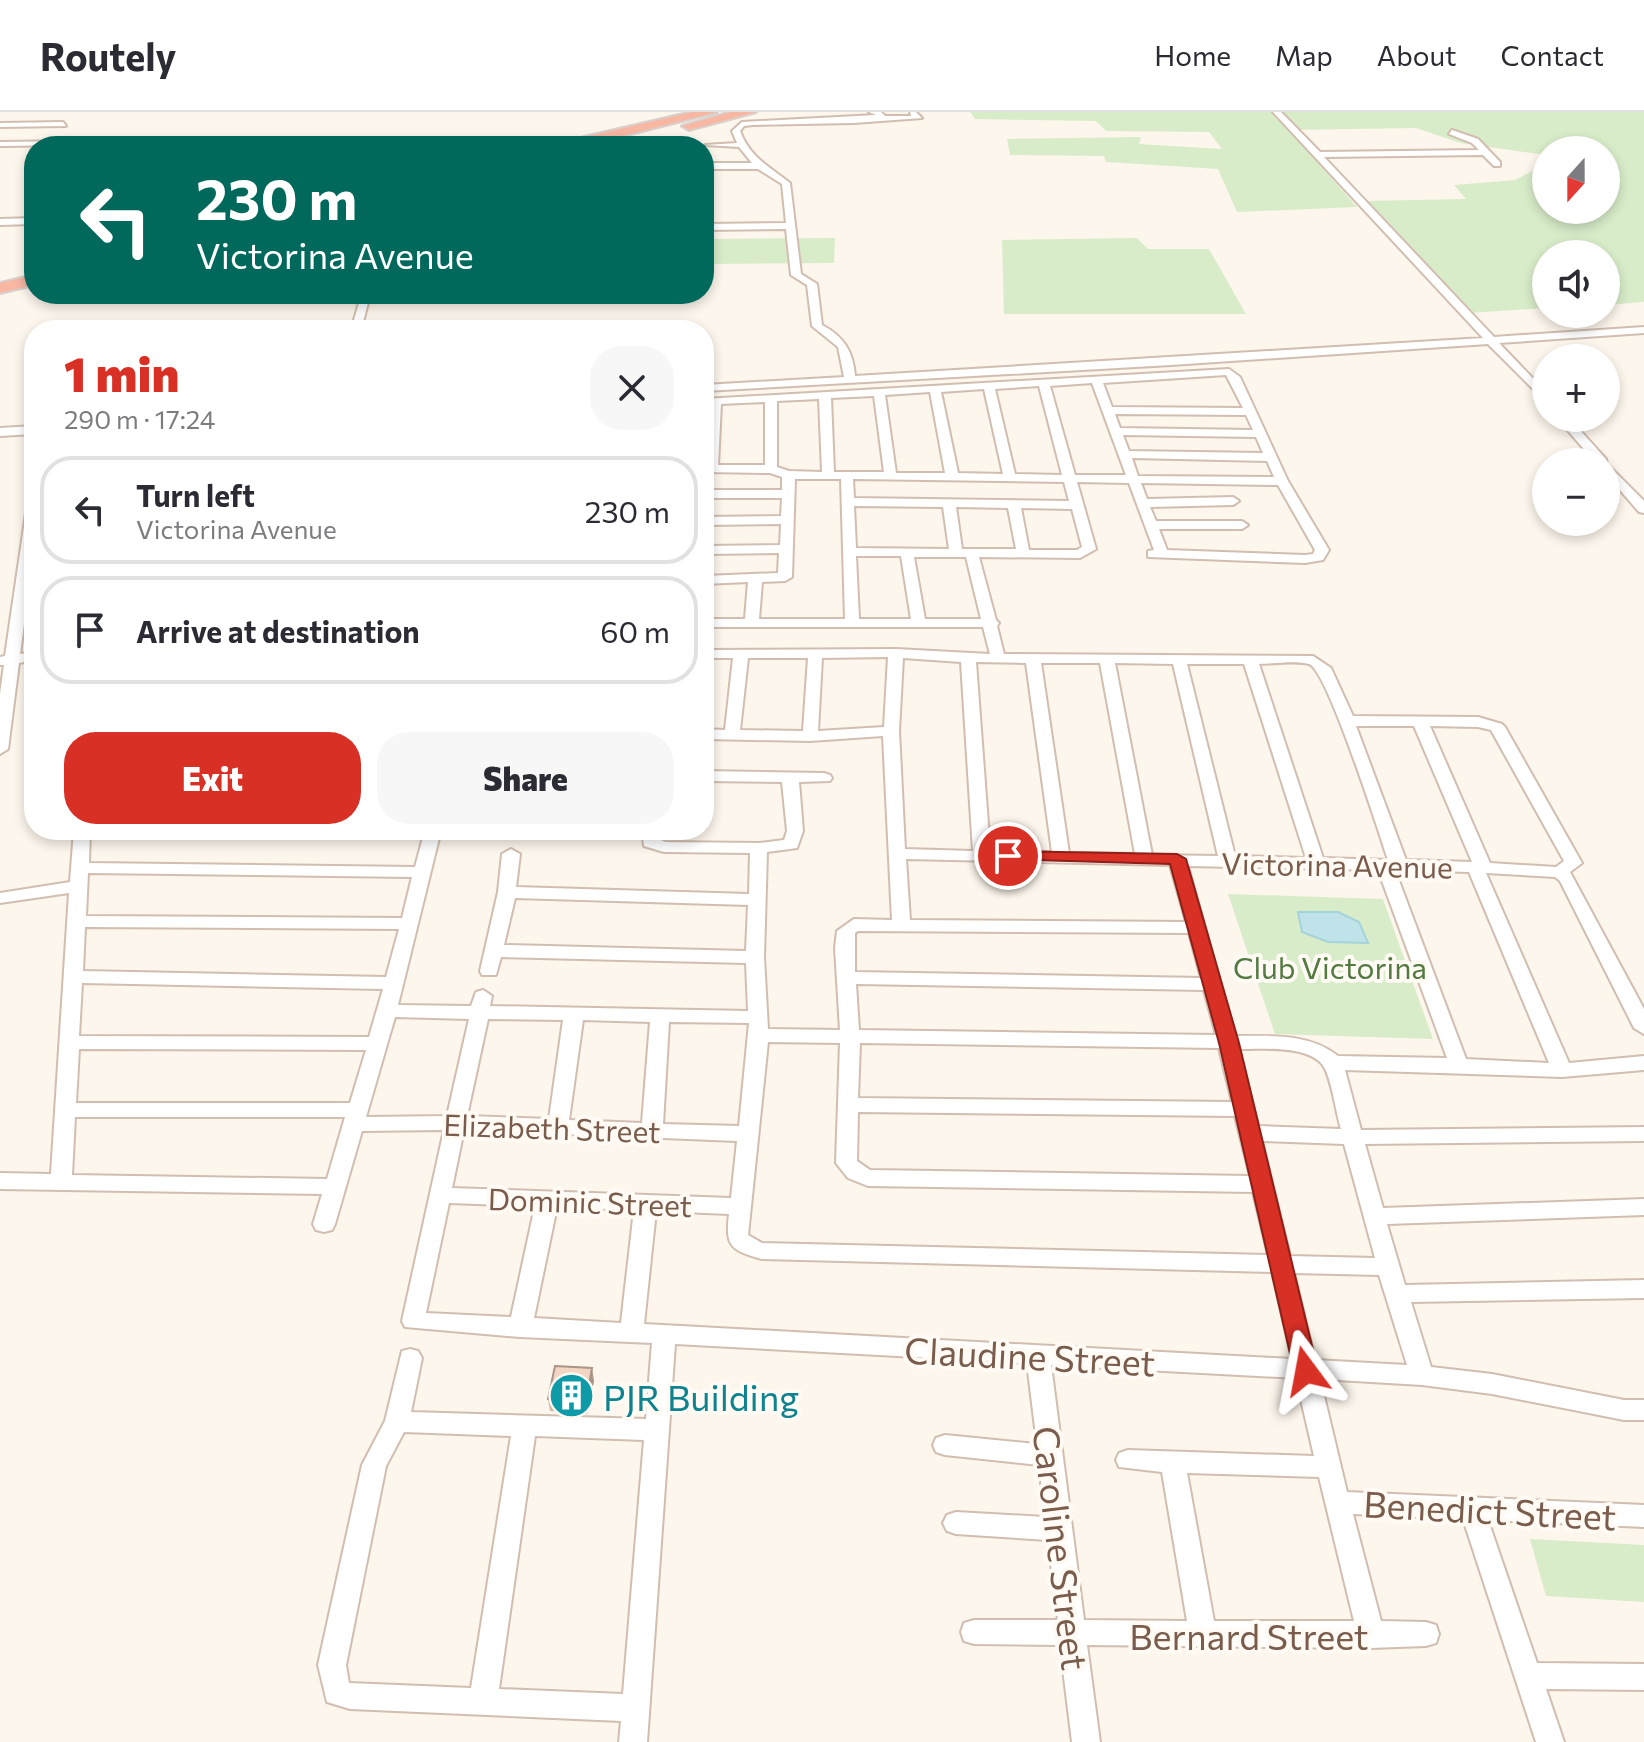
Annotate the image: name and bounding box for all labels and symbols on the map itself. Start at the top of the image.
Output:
north arrow [1532,136,1620,224]
pin [974,822,1042,890]
street label: Victorina Avenue [1221,843,1453,885]
park label: Club Victorina [1233,948,1427,985]
street label: Elizabeth Street [443,1105,661,1149]
street label: Dominic Street [487,1179,693,1223]
street label: Claudine Street [903,1326,1157,1384]
position arrow [1264,1329,1348,1413]
building icon: PJR Building [548,1372,596,1420]
place label: PJR Building [603,1374,799,1418]
street label: Caroline Street [1025,1424,1099,1672]
street label: Benedict Street [1362,1480,1618,1538]
street label: Bernard Street [1129,1613,1369,1657]

